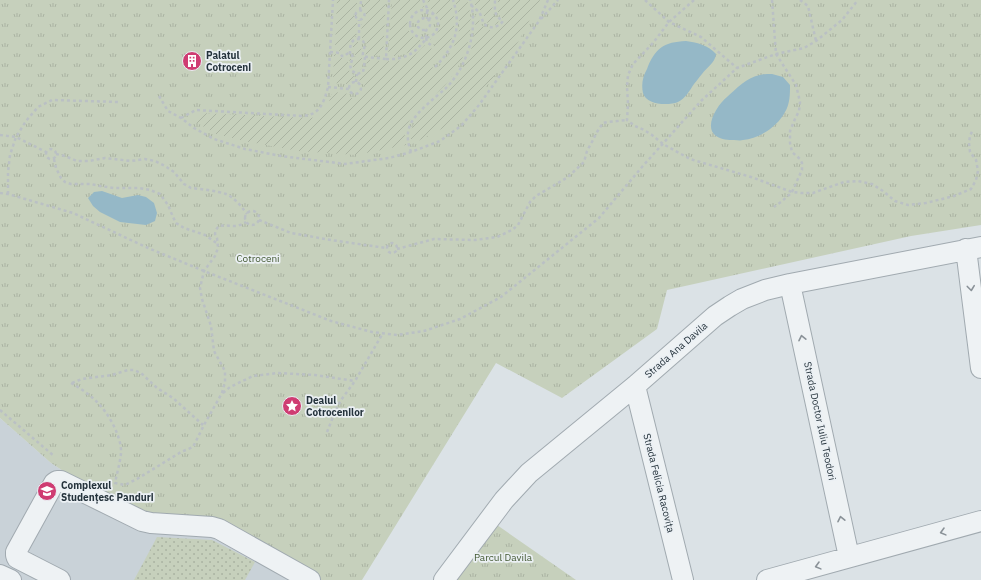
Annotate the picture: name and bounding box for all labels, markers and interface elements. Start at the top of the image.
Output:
place label: Palatul Cotroceni [206,49,251,74]
building icon: Palatul Cotroceni [181,50,203,72]
park label: Cotroceni [236,252,280,265]
one-way arrow [966,285,975,291]
street label: Strada Ana Davila [642,319,711,381]
one-way arrow [798,334,806,341]
street label: Strada Doctor Iuliu Teodori [801,361,839,481]
place label: Dealul Cotrocenilor [306,394,364,419]
place icon: Dealul Cotrocenilor [281,395,303,417]
street label: Strada Felicia Racovița [640,432,678,534]
place label: Complexul Studențesc Panduri [61,479,154,504]
school or university icon: Complexul Studențesc Panduri [36,480,58,502]
one-way arrow [837,516,846,522]
one-way arrow [940,527,947,535]
park label: Parcul Davila [474,551,533,564]
one-way arrow [815,561,822,570]

